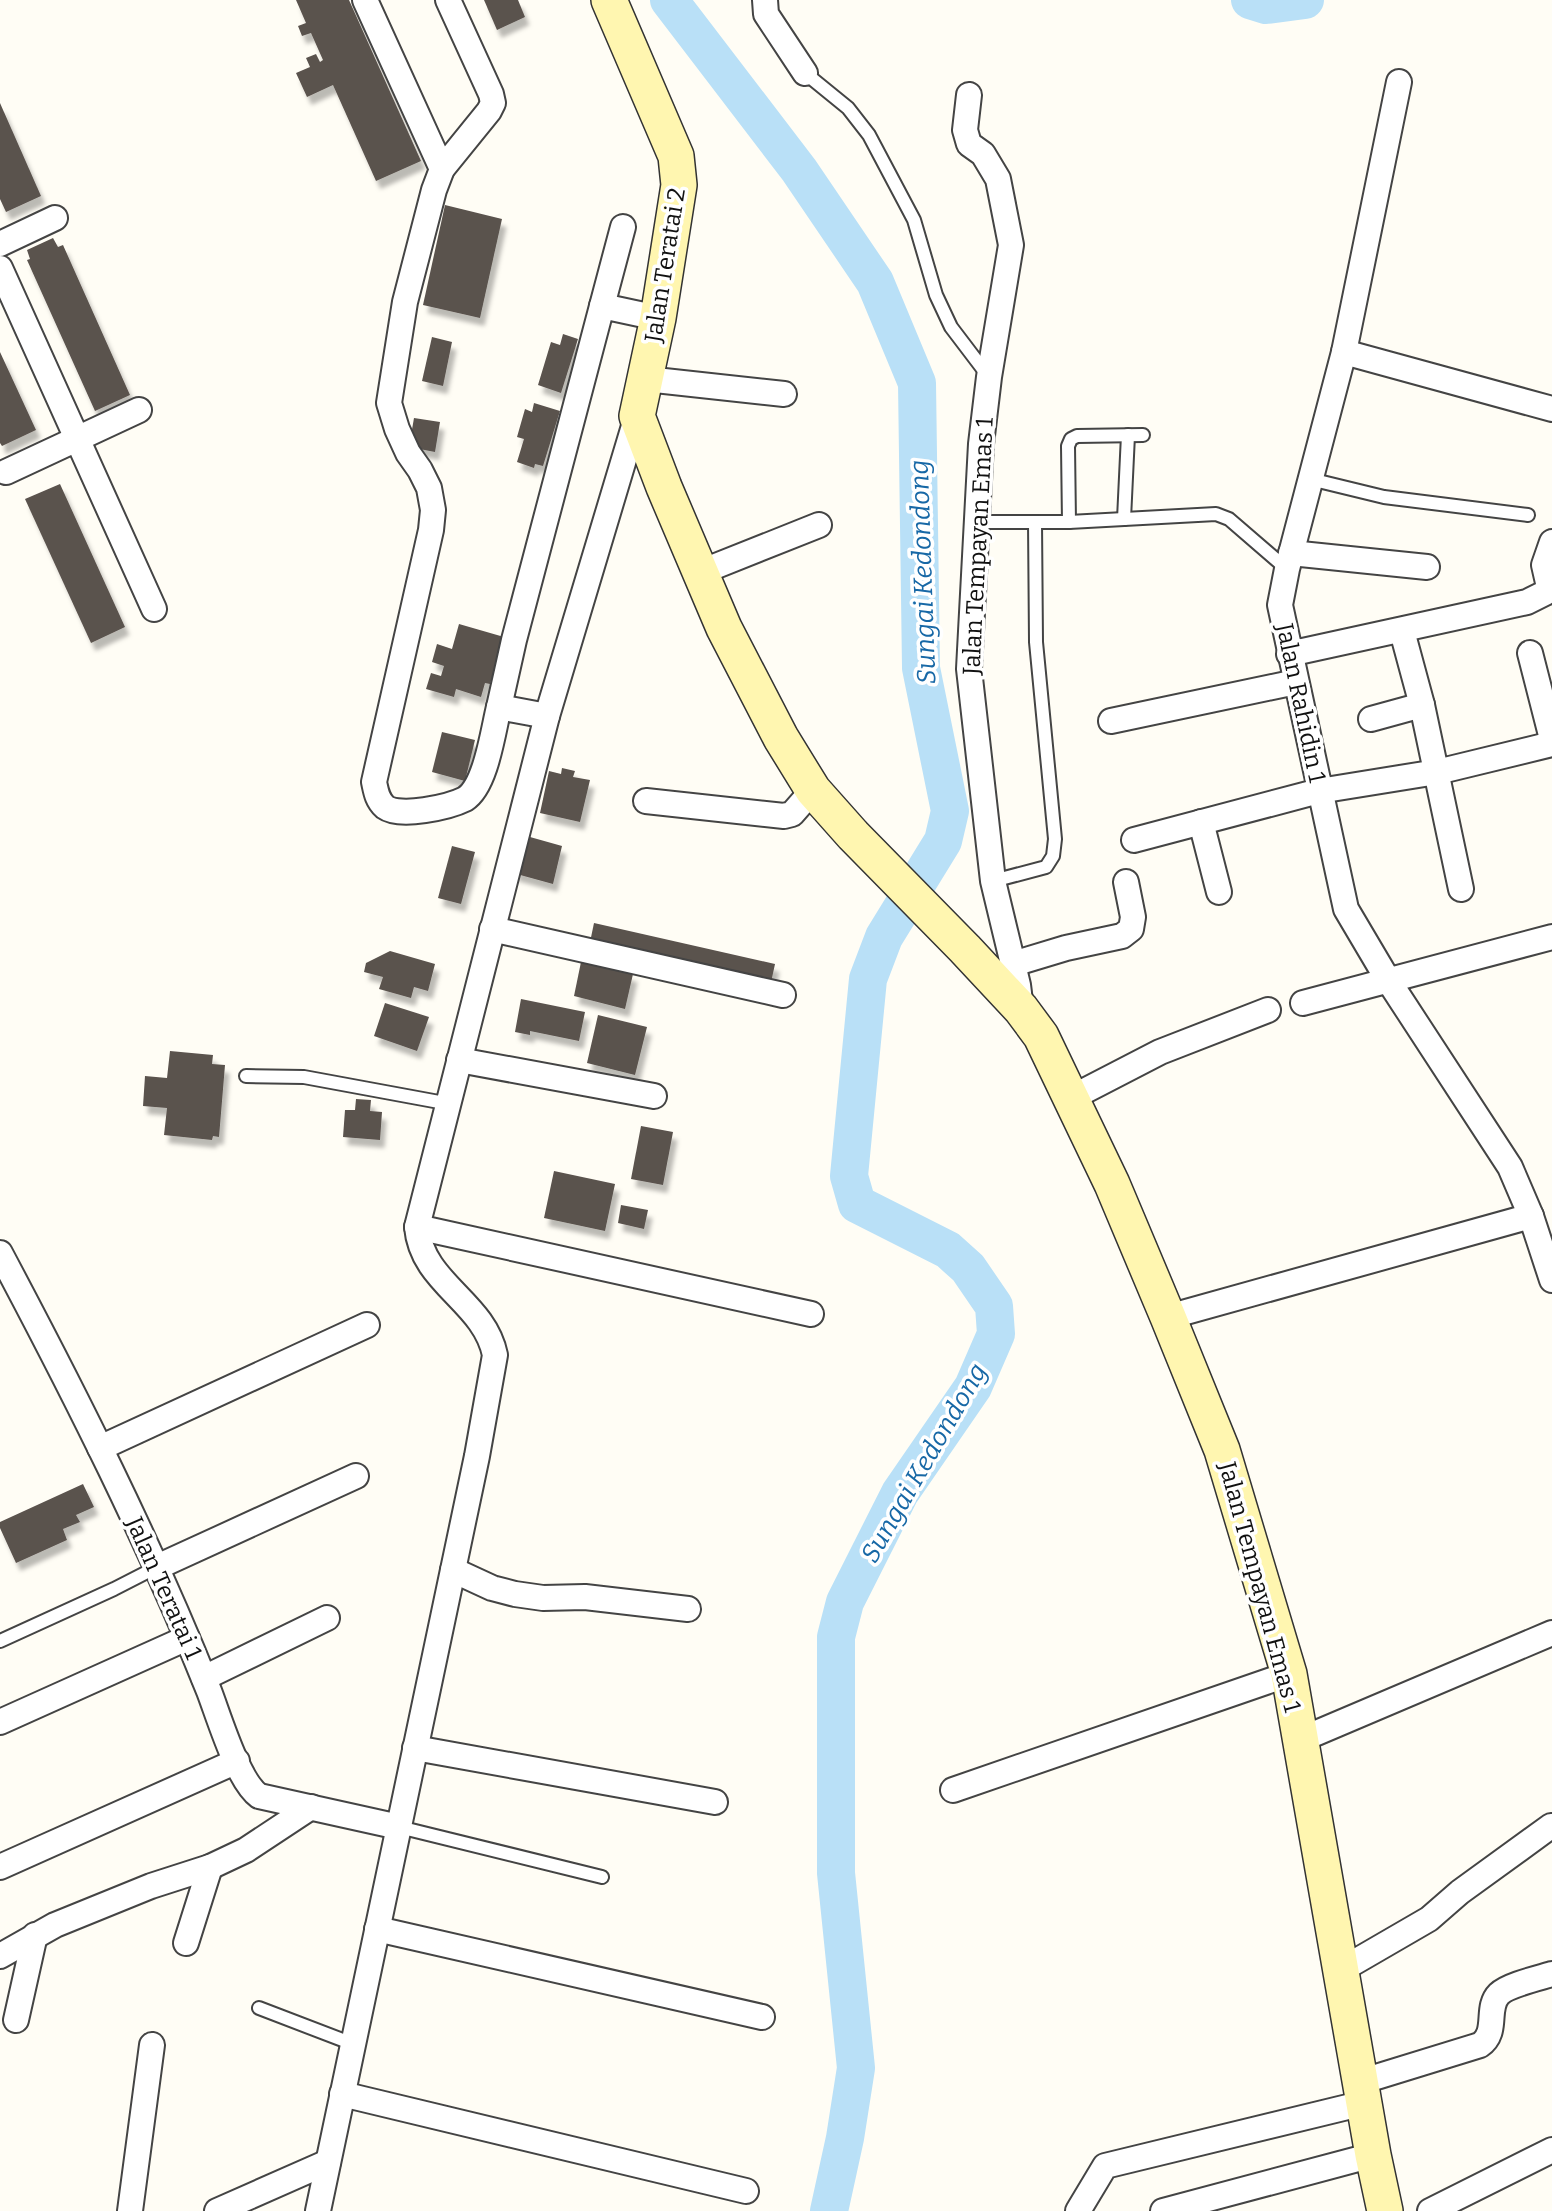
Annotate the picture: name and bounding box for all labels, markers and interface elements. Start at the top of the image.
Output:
street label: Jalan Teratai 2 [639,186,691,345]
street label: Jalan Tempayan Emas 1 [957,416,999,676]
water label: Sungai Kedondong [904,459,942,685]
street label: Jalan Rahidin 1 [1270,620,1332,785]
water label: Sungai Kedondong [854,1358,994,1568]
street label: Jalan Tempayan Emas 1 [1213,1458,1307,1715]
street label: Jalan Teratai 1 [120,1512,208,1664]

